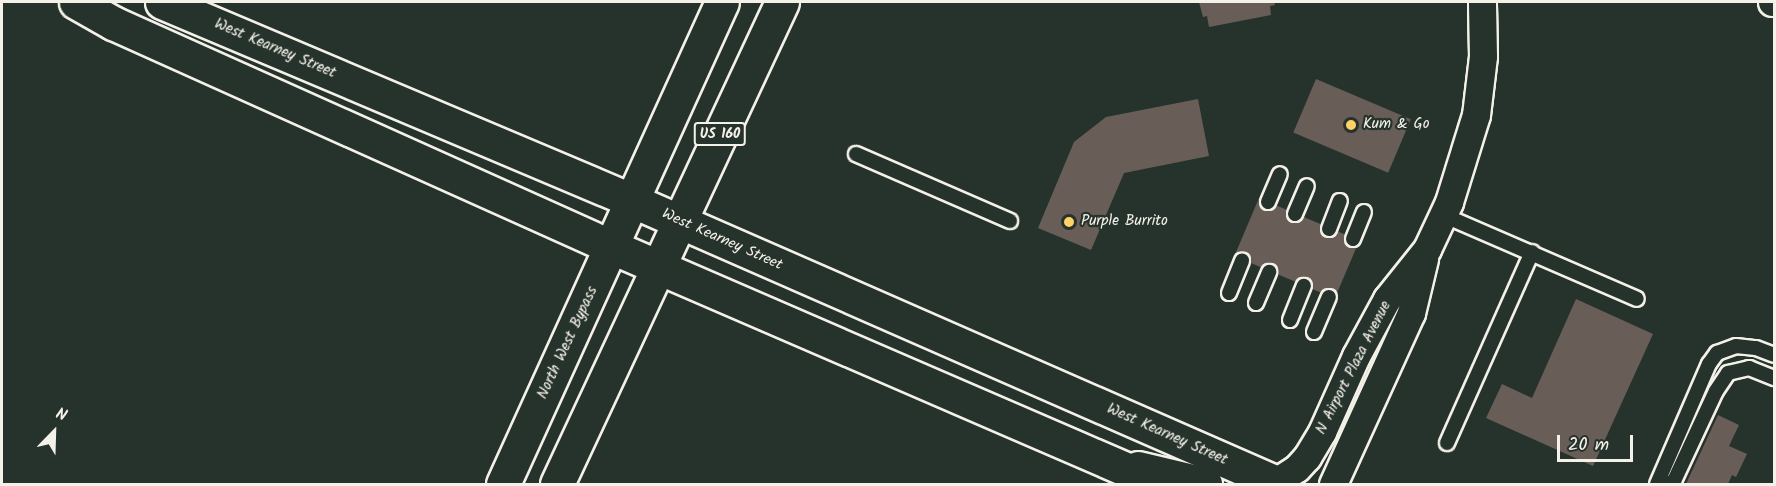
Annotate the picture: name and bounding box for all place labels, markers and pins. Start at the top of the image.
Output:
place label: Kum & Go [1363,116,1430,134]
marker: Kum & Go [1344,118,1358,132]
place label: Purple Burrito [1081,213,1168,231]
marker: Purple Burrito [1062,215,1076,229]

